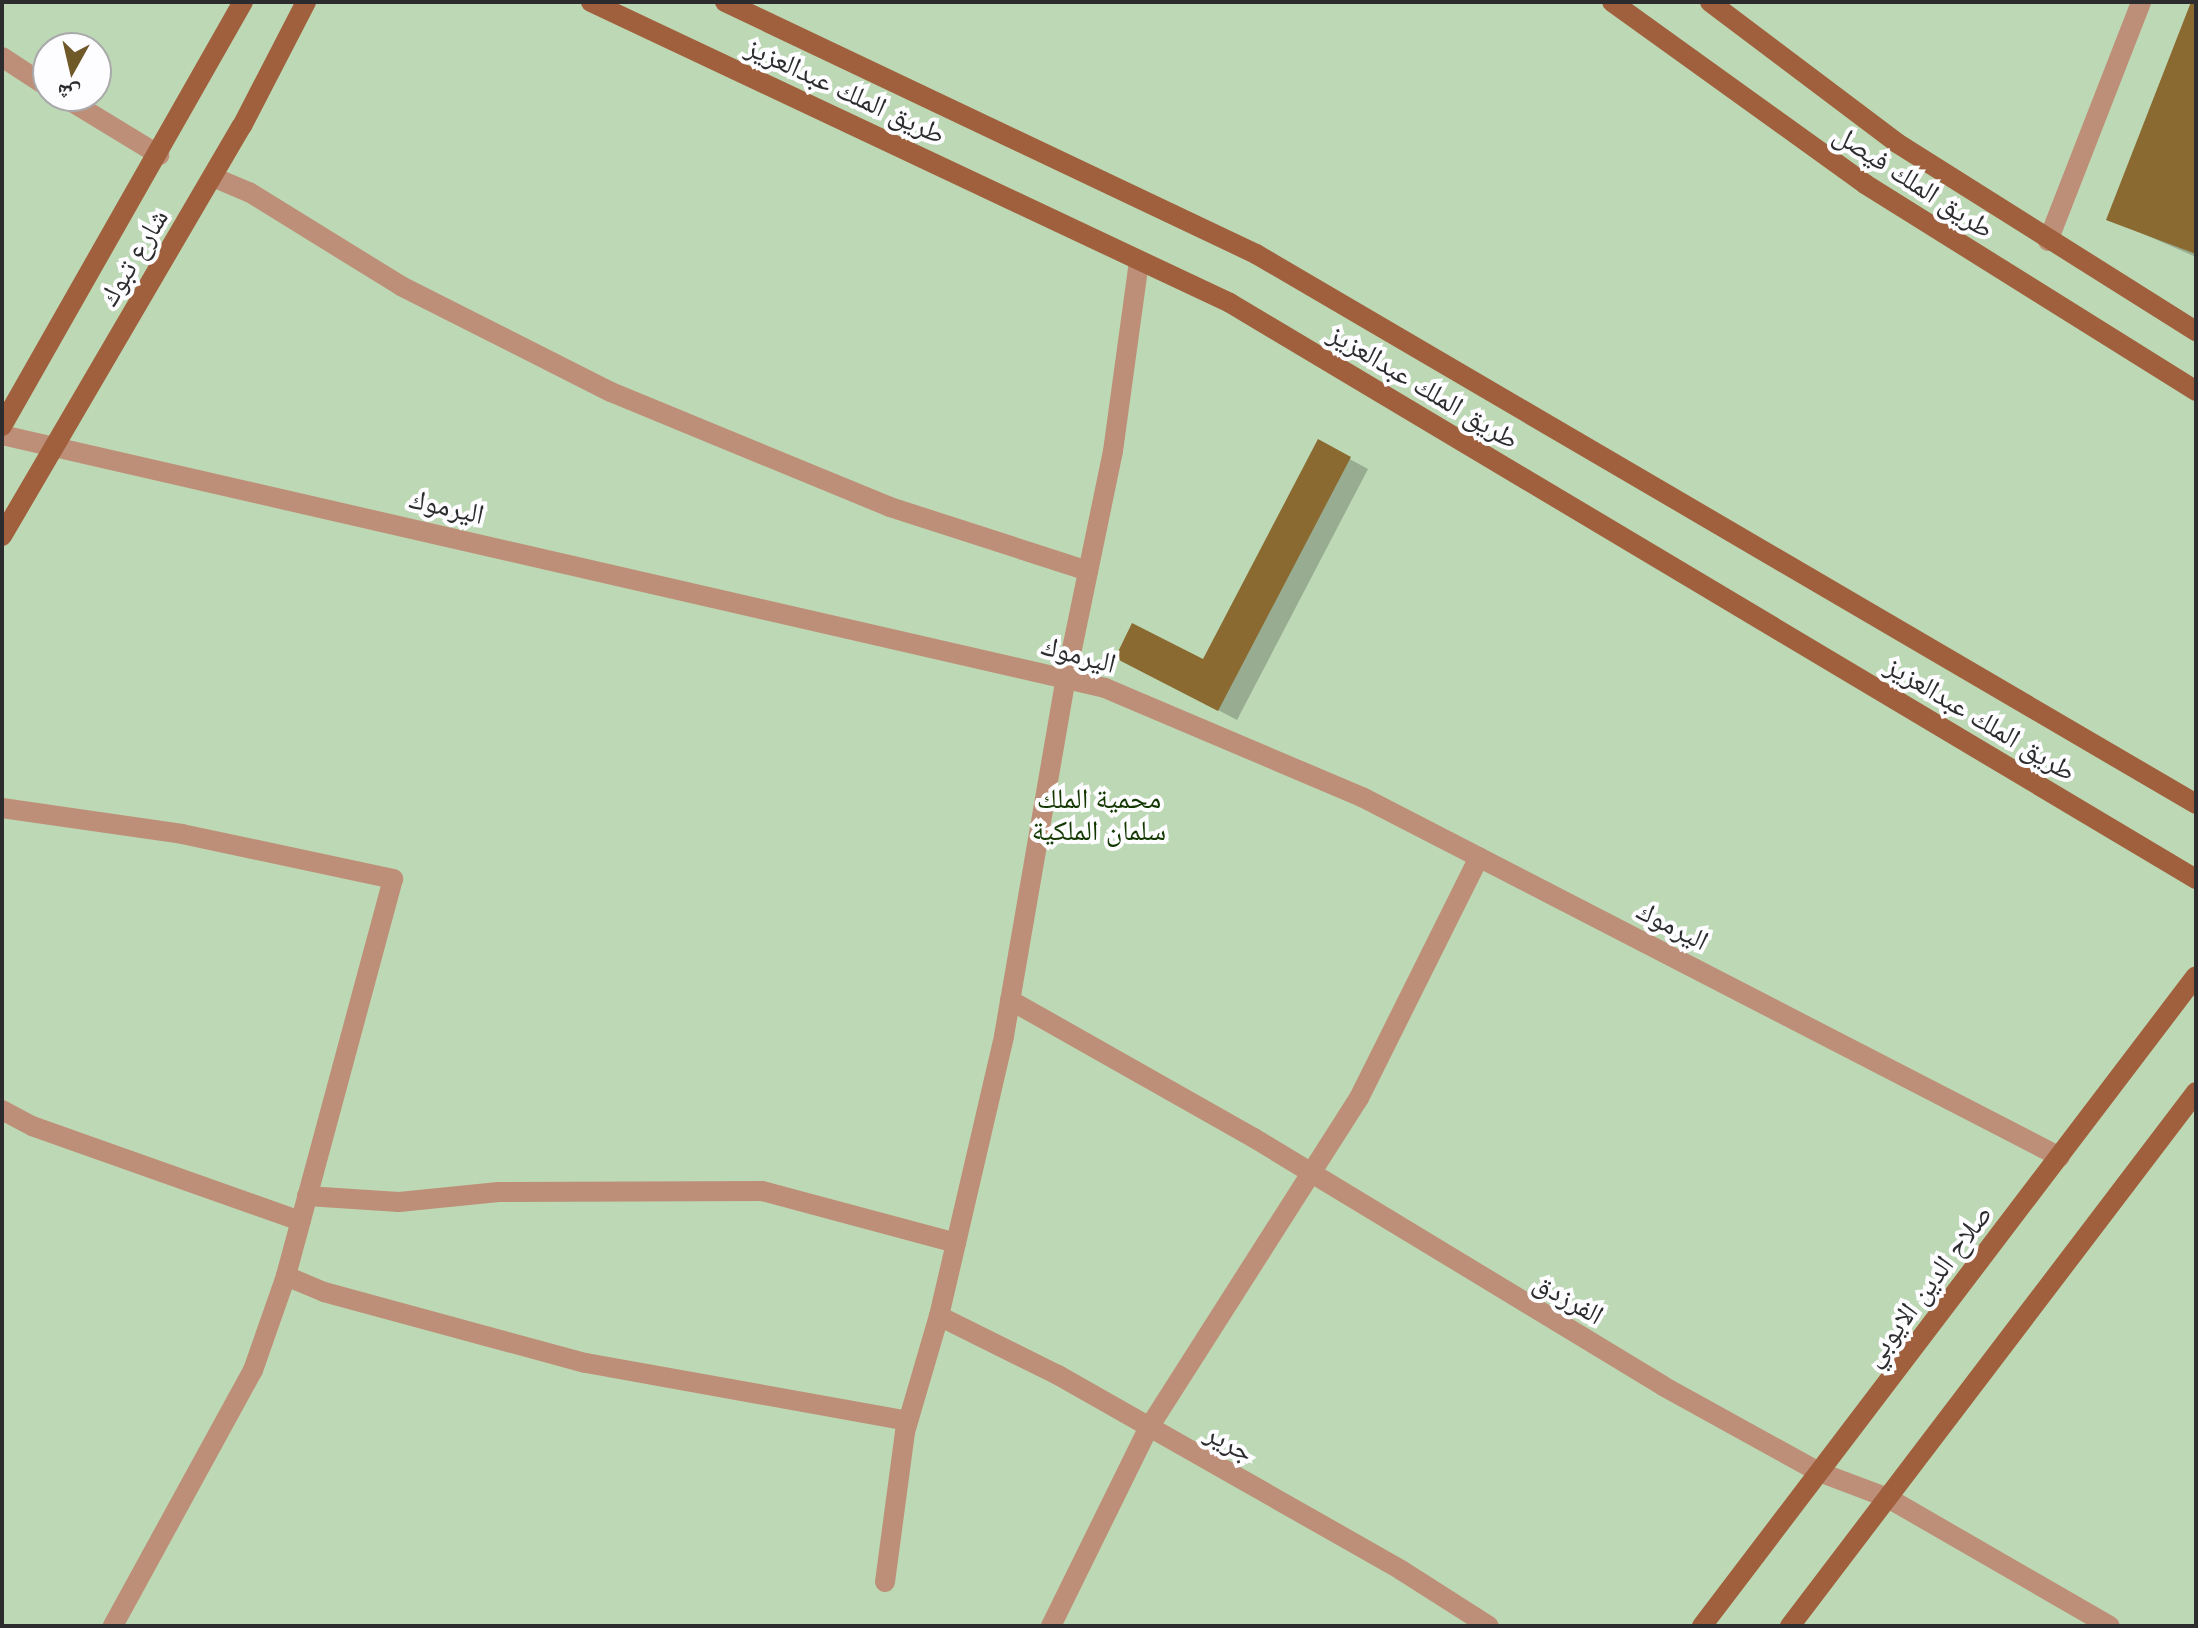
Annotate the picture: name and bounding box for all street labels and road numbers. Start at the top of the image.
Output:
street label: طريق الملك عبدالعزيز [741,29,951,151]
street label: طريق الملك فيصل [1828,117,2000,245]
street label: شارع تبوك [91,202,175,312]
street label: طريق الملك عبدالعزيز [1323,316,1525,456]
street label: اليرموك [406,481,488,531]
street label: اليرموك [1038,628,1120,680]
street label: طريق الملك عبدالعزيز [1880,648,2082,788]
street label: اليرموك [1632,893,1714,957]
street label: صلاح الدين الايوبي [1855,1197,1999,1373]
street label: الفرزدق [1528,1265,1610,1331]
street label: جرير [1200,1415,1260,1469]

